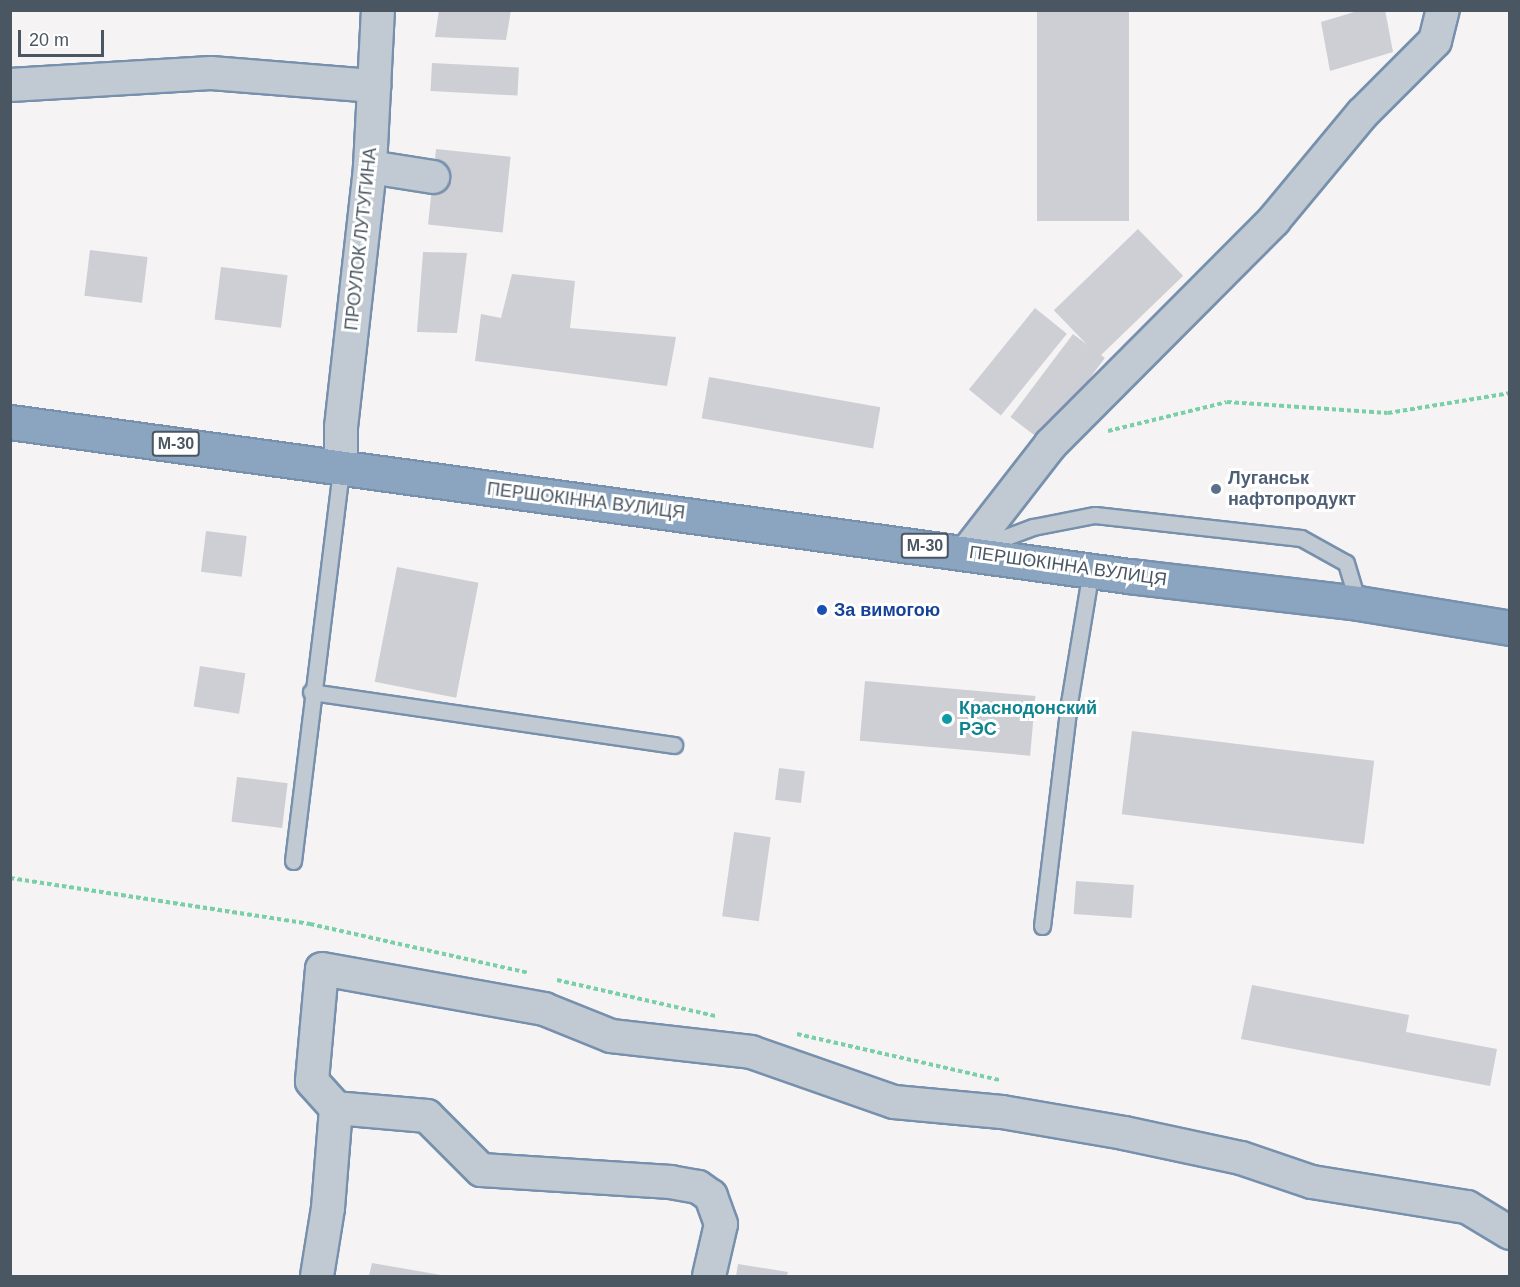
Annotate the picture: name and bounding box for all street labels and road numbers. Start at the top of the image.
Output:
street label: ПРОУЛОК ЛУТУГИНА [341,147,381,331]
road number: М-30 [150,431,201,457]
street label: ПЕРШОКІННА ВУЛИЦЯ [486,478,686,524]
road number: М-30 [900,533,950,559]
street label: ПЕРШОКІННА ВУЛИЦЯ [968,541,1168,591]

